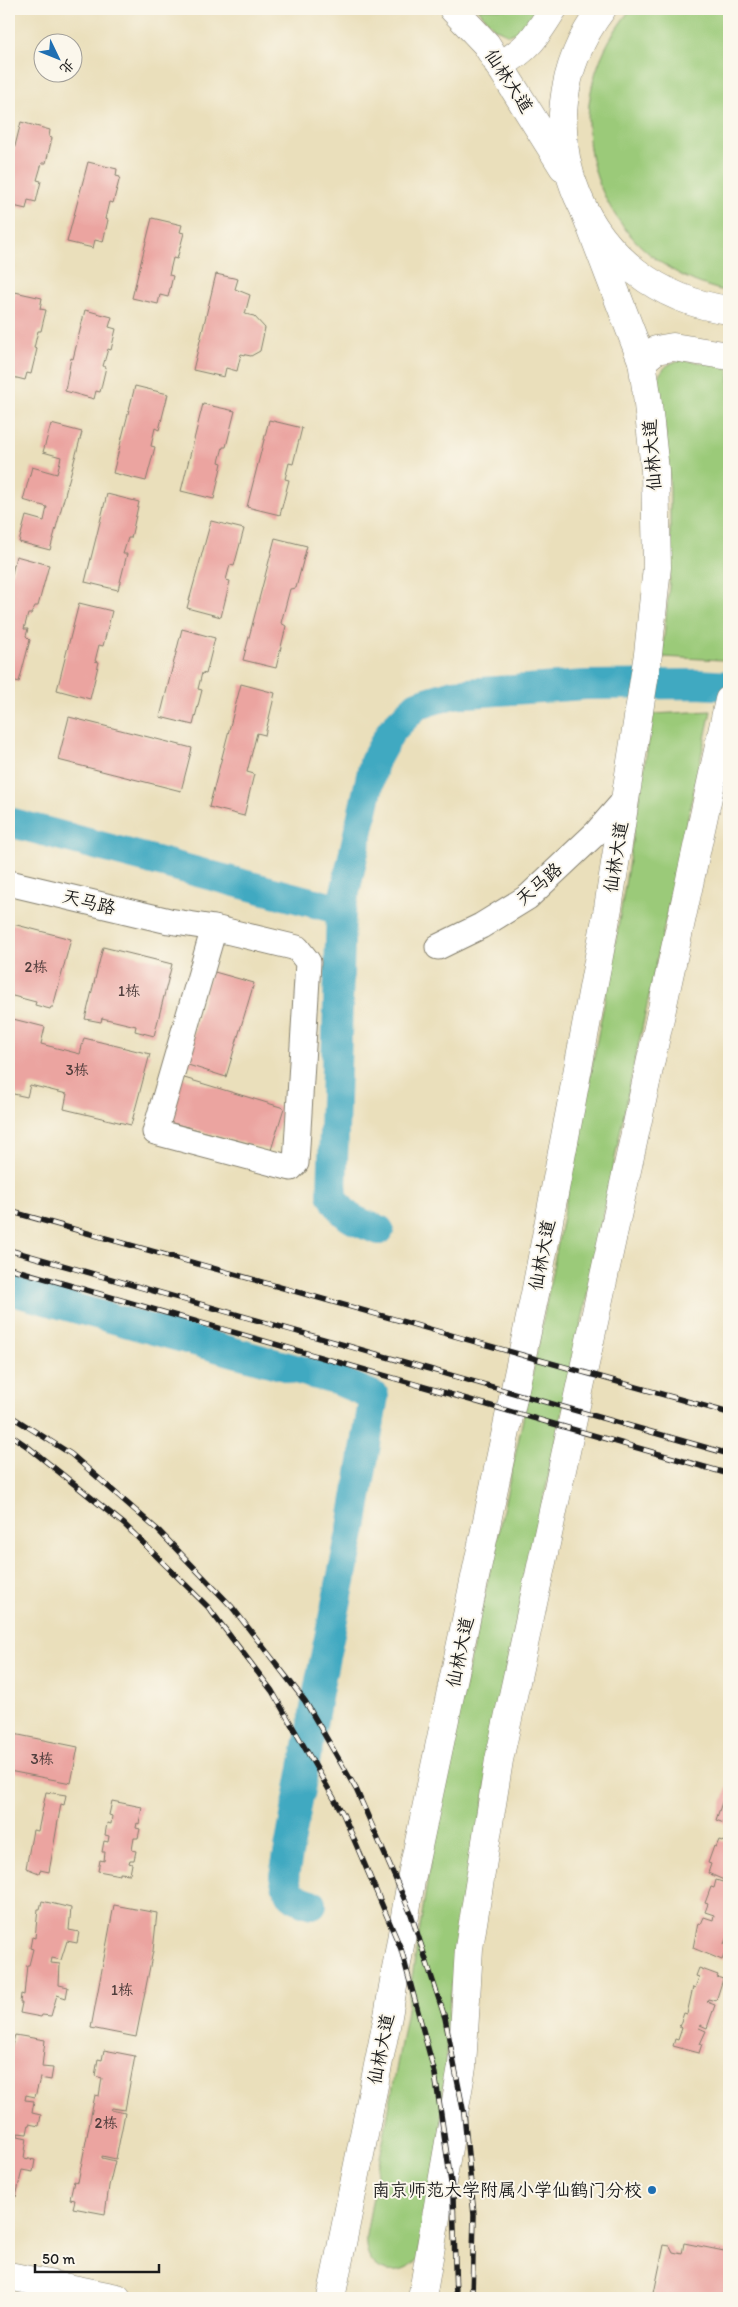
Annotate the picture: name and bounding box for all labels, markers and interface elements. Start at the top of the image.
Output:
north arrow [32,32,82,82]
street label: 仙林大道 [480,45,538,117]
text: 北 [56,56,78,77]
street label: 仙林大道 [639,418,665,492]
street label: 仙林大道 [600,820,632,894]
street label: 天马路 [511,858,567,910]
street label: 天马路 [60,885,118,919]
house number: 2栋 [25,958,47,976]
house number: 1栋 [118,982,140,1000]
house number: 3栋 [65,1061,89,1079]
street label: 仙林大道 [524,1218,560,1292]
street label: 仙林大道 [442,1614,478,1690]
house number: 3栋 [30,1750,54,1768]
house number: 1栋 [111,1981,133,1999]
street label: 仙林大道 [363,2012,399,2086]
house number: 2栋 [95,2114,117,2132]
place label: 南京师范大学附属小学仙鹤门分校 [372,2179,642,2201]
marker: 南京师范大学附属小学仙鹤门分校 [646,2184,658,2196]
scale bar [35,2242,159,2274]
text: 50 m [42,2250,75,2268]

